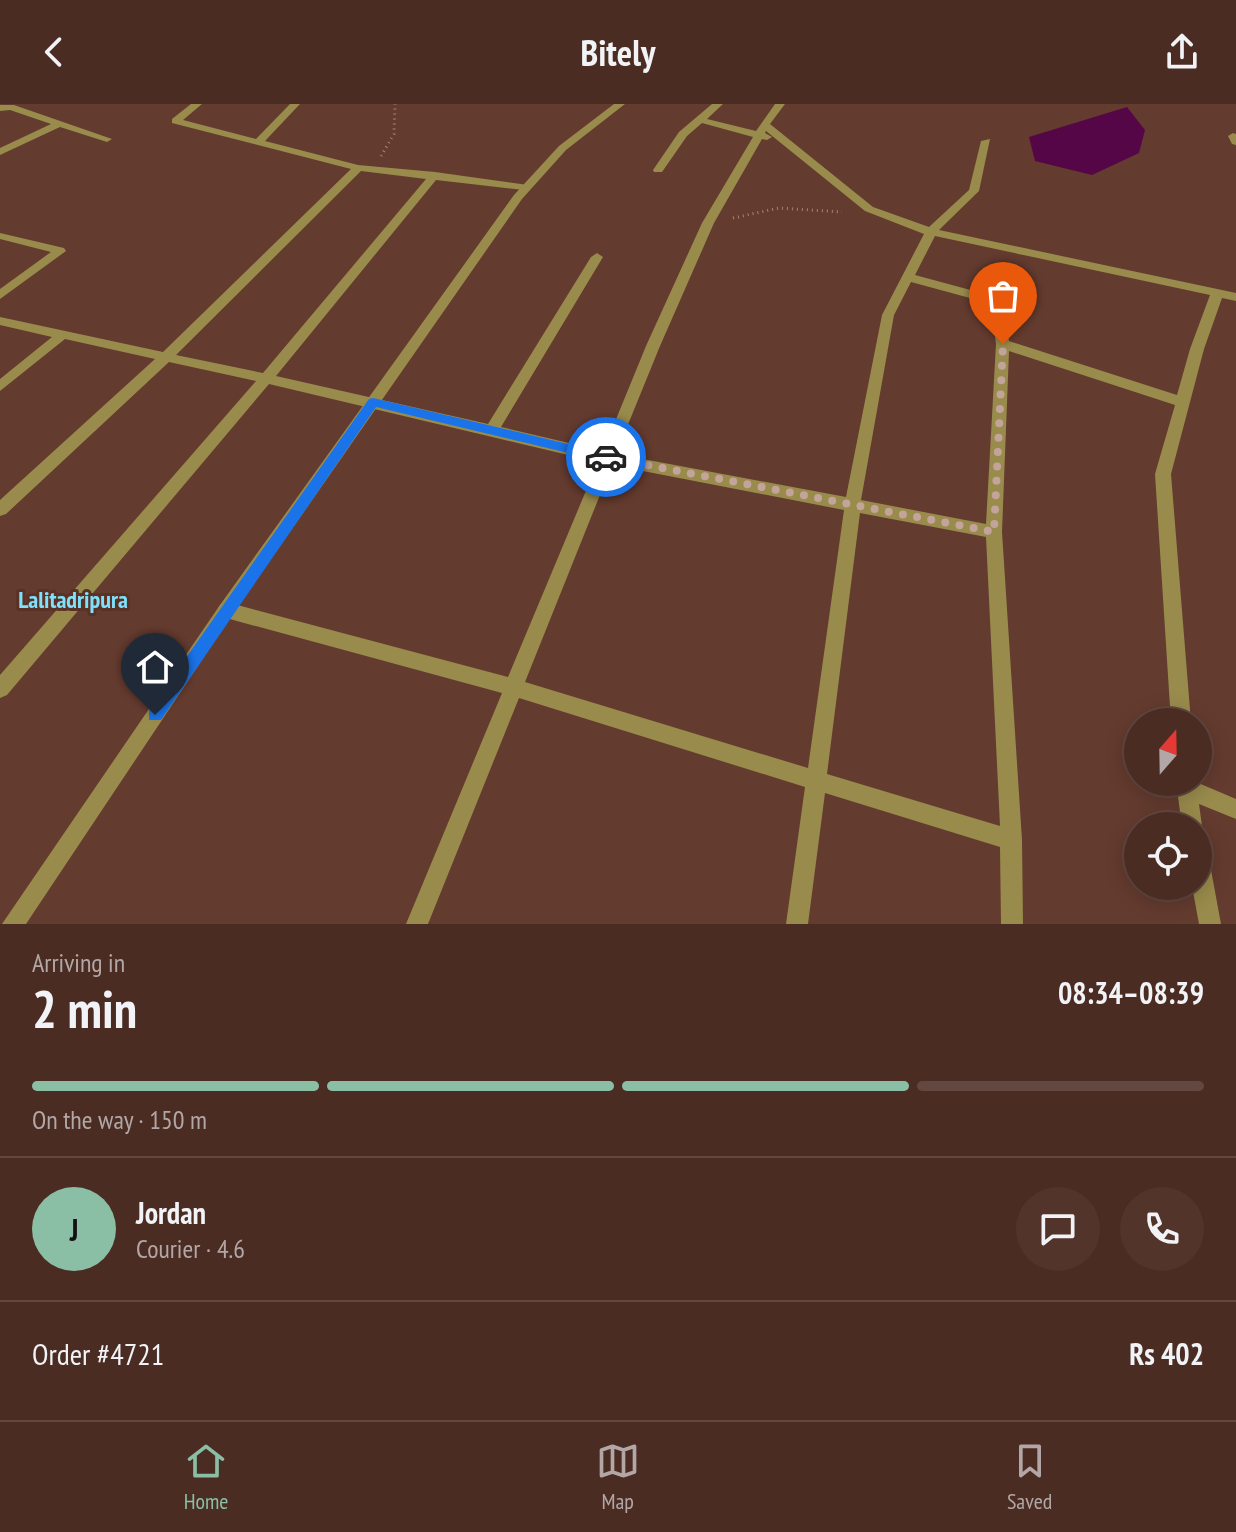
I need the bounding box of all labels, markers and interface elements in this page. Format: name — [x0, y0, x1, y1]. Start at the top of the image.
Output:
text: Bitely — [581, 29, 655, 76]
icon: back — [32, 30, 76, 74]
icon: share — [1160, 30, 1204, 74]
pin — [969, 262, 1037, 344]
icon: bag — [981, 274, 1025, 318]
courier — [566, 417, 646, 497]
icon: car — [584, 435, 628, 479]
district label: Lalitadripura — [18, 584, 128, 615]
pin — [121, 633, 189, 715]
icon: home — [133, 645, 177, 689]
north arrow — [1124, 708, 1212, 796]
map controls — [1124, 708, 1212, 900]
button: locate — [1124, 812, 1212, 900]
text: Arriving in — [32, 946, 125, 979]
text: 08:34–08:39 — [1058, 973, 1204, 1012]
text: 2 min — [32, 975, 137, 1042]
text: On the way · 150 m — [32, 1103, 207, 1136]
button: chat — [1016, 1187, 1100, 1271]
button: phone — [1120, 1187, 1204, 1271]
text: Jordan — [136, 1193, 206, 1232]
text: J — [70, 1210, 78, 1249]
text: Courier · 4.6 — [136, 1232, 245, 1265]
text: Order #4721 — [32, 1334, 164, 1373]
text: Rs 402 — [1129, 1334, 1204, 1373]
tab: Home — [184, 1439, 228, 1515]
tab: Map — [596, 1439, 640, 1515]
tab: Saved — [1007, 1439, 1052, 1515]

